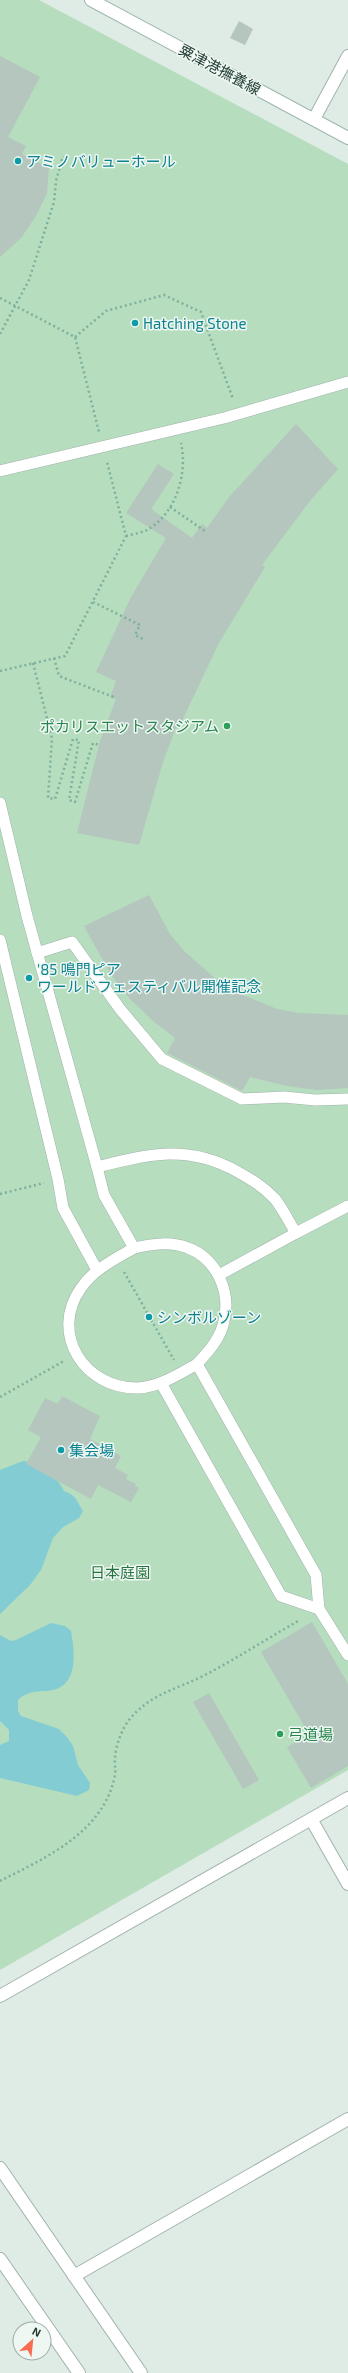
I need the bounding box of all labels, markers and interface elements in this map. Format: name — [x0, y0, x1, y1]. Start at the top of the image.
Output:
street label: 粟津港撫養線 — [176, 40, 264, 98]
place label: アミノバリューホール — [26, 152, 176, 170]
marker: アミノバリューホール — [13, 156, 23, 166]
place label: Hatching Stone — [143, 314, 247, 332]
marker: Hatching Stone — [130, 318, 140, 328]
place label: ポカリスエットスタジアム — [40, 717, 219, 735]
marker: ポカリスエットスタジアム — [222, 721, 232, 731]
place label: '85 鳴門ピア ワールドフェスティバル開催記念 — [37, 960, 261, 995]
marker: '85 鳴門ピア ワールドフェスティバル開催記念 — [24, 973, 34, 983]
place label: シンボルゾーン — [157, 1308, 261, 1326]
marker: シンボルゾーン — [144, 1312, 154, 1322]
place label: 集会場 — [69, 1441, 114, 1459]
marker: 集会場 — [56, 1445, 66, 1455]
park label: 日本庭園 — [90, 1563, 150, 1581]
place label: 弓道場 — [288, 1725, 333, 1743]
marker: 弓道場 — [275, 1729, 285, 1739]
north arrow — [12, 2321, 52, 2361]
text: N — [30, 2324, 43, 2339]

